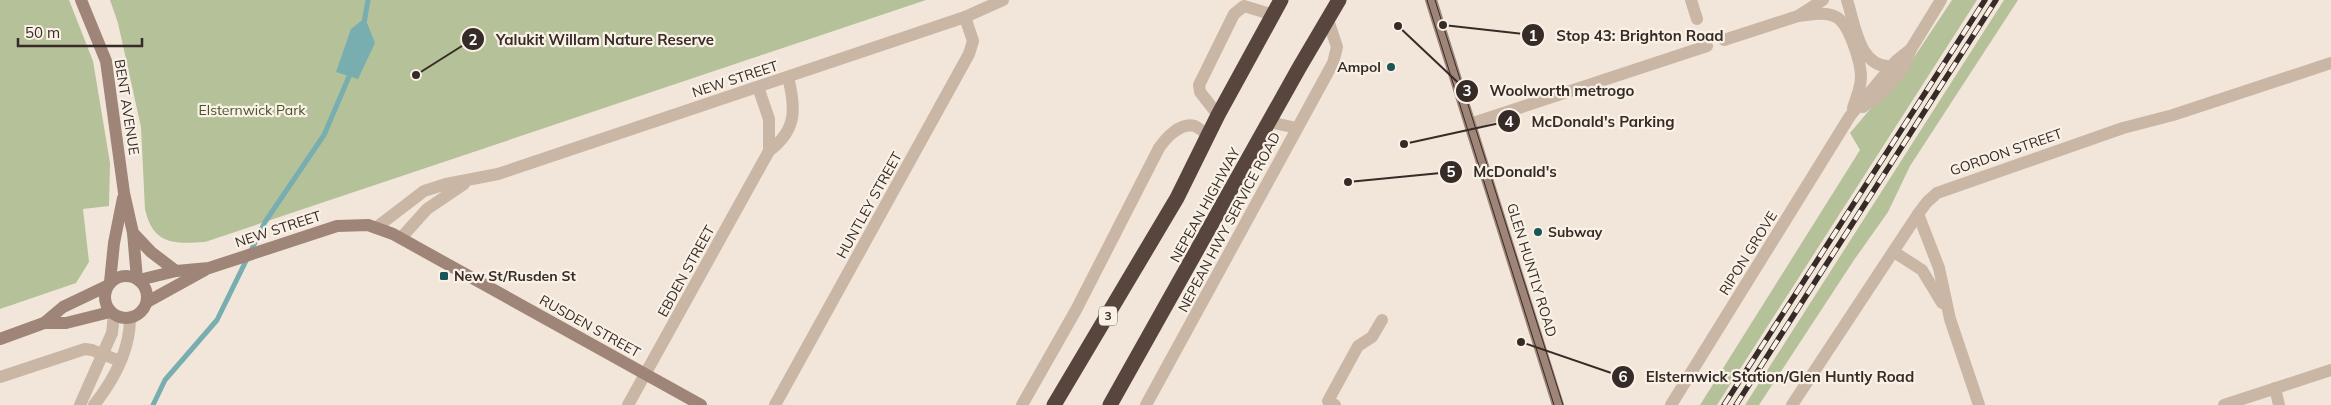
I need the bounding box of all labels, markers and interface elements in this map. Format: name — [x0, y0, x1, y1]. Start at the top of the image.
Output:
scale bar — [18, 15, 141, 47]
callout: Stop 43: Brighton Road — [1521, 20, 1733, 50]
text: 50 m — [25, 23, 60, 42]
callout: Yalukit Willam Nature Reserve — [461, 24, 724, 54]
text: 1 — [1528, 26, 1538, 45]
text: Stop 43: Brighton Road — [1556, 26, 1724, 45]
text: 2 — [468, 30, 478, 49]
text: Yalukit Willam Nature Reserve — [495, 30, 714, 49]
street label: NEW STREET — [690, 56, 781, 101]
street label: BENT AVENUE — [111, 58, 143, 156]
place label: Ampol — [1337, 58, 1381, 76]
marker: Ampol — [1385, 61, 1397, 73]
callout: Woolworth metrogo — [1455, 76, 1645, 106]
text: 3 — [1462, 81, 1472, 100]
text: Woolworth metrogo — [1490, 81, 1635, 100]
park label: Elsternwick Park — [199, 101, 306, 119]
callout: McDonald's Parking — [1496, 106, 1685, 136]
text: 4 — [1504, 112, 1514, 131]
text: McDonald's Parking — [1531, 112, 1675, 131]
street label: GORDON STREET — [1948, 124, 2065, 180]
street label: NEPEAN HWY SERVICE ROAD — [1174, 129, 1284, 315]
street label: NEPEAN HIGHWAY — [1166, 144, 1244, 265]
street label: HUNTLEY STREET — [832, 148, 906, 261]
callout: McDonald's — [1439, 157, 1567, 187]
text: 5 — [1446, 162, 1456, 181]
text: McDonald's — [1473, 162, 1557, 181]
street label: GLEN HUNTLY ROAD — [1503, 201, 1561, 339]
street label: NEW STREET — [233, 206, 324, 251]
street label: RIPON GROVE — [1715, 208, 1781, 298]
street label: EBDEN STREET — [653, 222, 719, 320]
place label: Subway — [1548, 223, 1603, 241]
marker: Subway — [1532, 226, 1544, 238]
place label: New St/Rusden St — [454, 267, 576, 285]
marker: New St/Rusden St — [438, 270, 450, 282]
street label: RUSDEN STREET — [536, 291, 644, 361]
road number: 3 — [1099, 306, 1117, 326]
callout: Elsternwick Station/Glen Huntly Road — [1611, 362, 1924, 392]
text: 6 — [1618, 367, 1628, 386]
text: Elsternwick Station/Glen Huntly Road — [1646, 367, 1914, 386]

